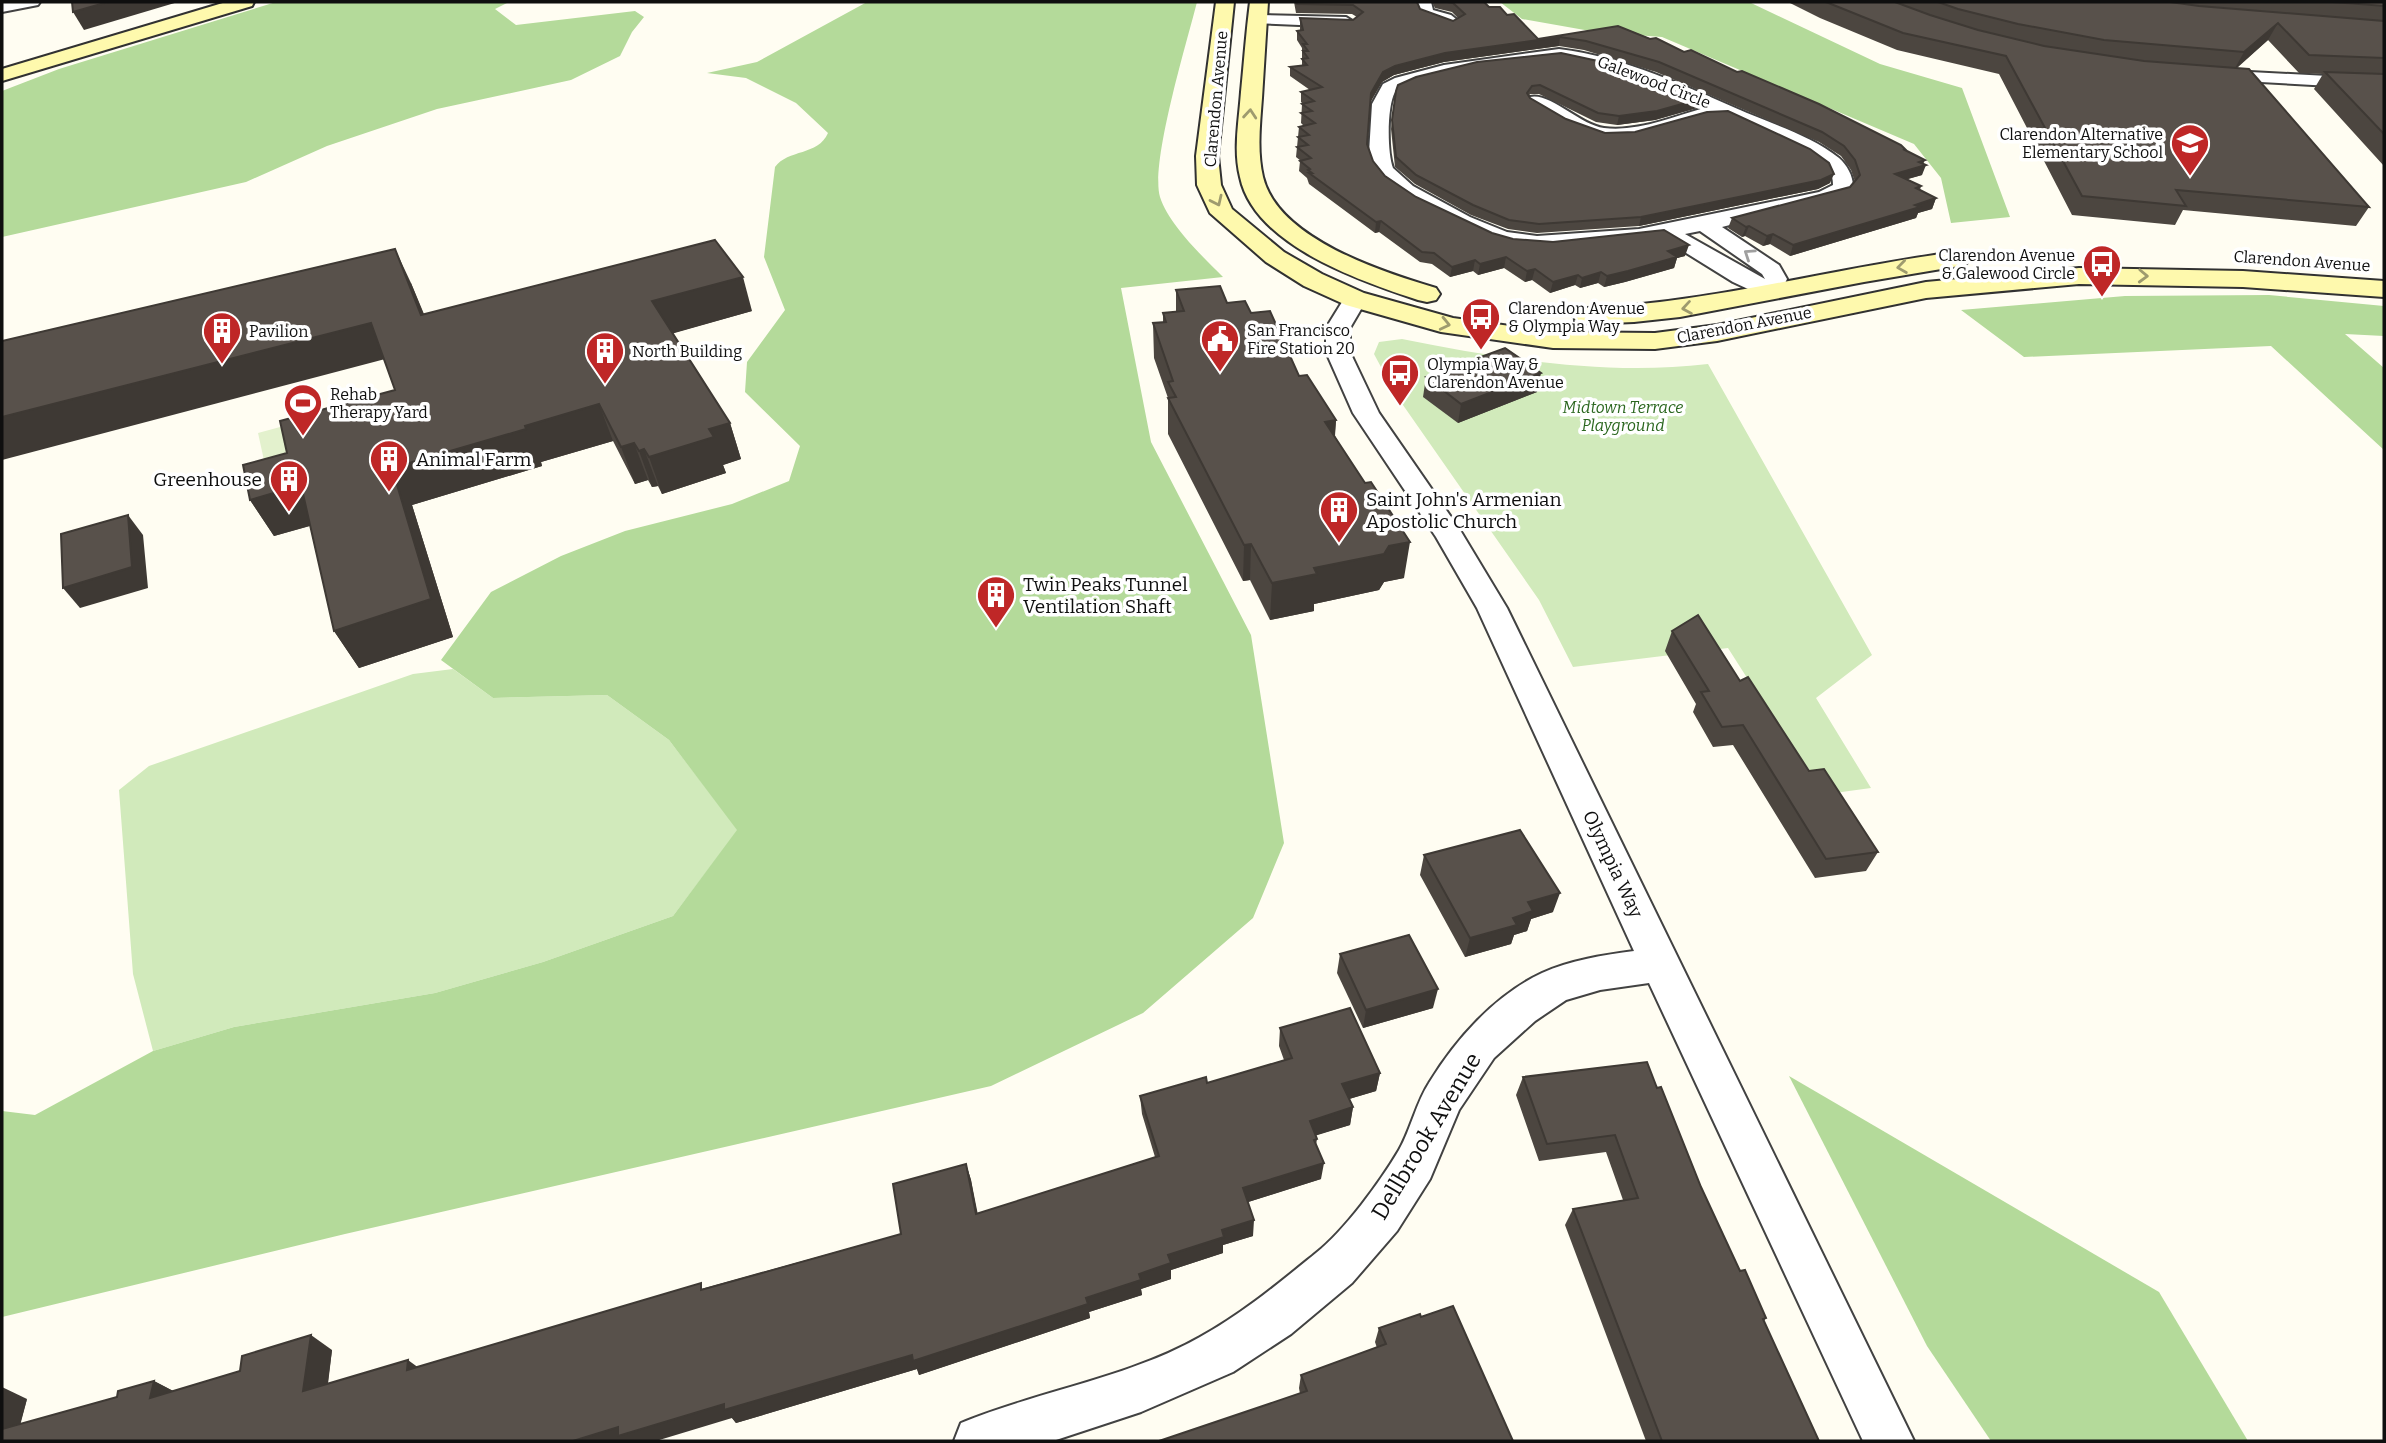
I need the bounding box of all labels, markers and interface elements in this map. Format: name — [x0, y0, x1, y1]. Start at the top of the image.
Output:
street label: Clarendon Avenue — [1201, 30, 1231, 168]
street label: Galewood Circle — [1595, 52, 1713, 112]
one-way arrow — [1242, 108, 1257, 119]
school or university icon: Clarendon Alternative Elementary School — [2169, 122, 2211, 177]
place label: Clarendon Alternative Elementary School — [1999, 125, 2163, 162]
one-way arrow — [1209, 194, 1223, 206]
bus stop icon: Clarendon Avenue & Galewood Circle — [2081, 243, 2123, 298]
place label: Clarendon Avenue & Galewood Circle — [1938, 246, 2075, 283]
street label: Clarendon Avenue — [2233, 247, 2371, 275]
one-way arrow — [1744, 250, 1757, 262]
one-way arrow — [1897, 259, 1908, 274]
one-way arrow — [2138, 268, 2149, 283]
bus stop icon: Clarendon Avenue & Olympia Way — [1460, 296, 1502, 351]
place label: Clarendon Avenue & Olympia Way — [1508, 299, 1645, 336]
one-way arrow — [1681, 300, 1693, 315]
street label: Clarendon Avenue — [1675, 303, 1813, 347]
building icon: Pavilion — [201, 310, 243, 365]
one-way arrow — [1439, 316, 1451, 330]
public building icon: San Francisco Fire Station 20 — [1199, 318, 1241, 373]
place label: San Francisco Fire Station 20 — [1247, 321, 1355, 358]
place label: Pavilion — [249, 322, 308, 341]
building icon: North Building — [584, 330, 626, 385]
place label: North Building — [632, 342, 742, 361]
bus stop icon: Olympia Way & Clarendon Avenue — [1379, 352, 1421, 407]
place label: Olympia Way & Clarendon Avenue — [1427, 355, 1564, 392]
sports icon: Rehab Therapy Yard — [282, 382, 324, 437]
place label: Rehab Therapy Yard — [330, 385, 428, 422]
park label: Midtown Terrace Playground — [1563, 398, 1683, 435]
building icon: Animal Farm — [368, 438, 410, 493]
place label: Animal Farm — [416, 448, 531, 471]
building icon: Greenhouse — [268, 458, 310, 513]
place label: Greenhouse — [153, 468, 262, 491]
place label: Saint John's Armenian Apostolic Church — [1366, 488, 1562, 533]
building icon: Saint John's Armenian Apostolic Church — [1318, 489, 1360, 544]
place label: Twin Peaks Tunnel Ventilation Shaft — [1023, 573, 1188, 618]
building icon: Twin Peaks Tunnel Ventilation Shaft — [975, 574, 1017, 629]
street label: Olympia Way — [1578, 807, 1648, 922]
street label: Dellbrook Avenue — [1365, 1047, 1487, 1225]

